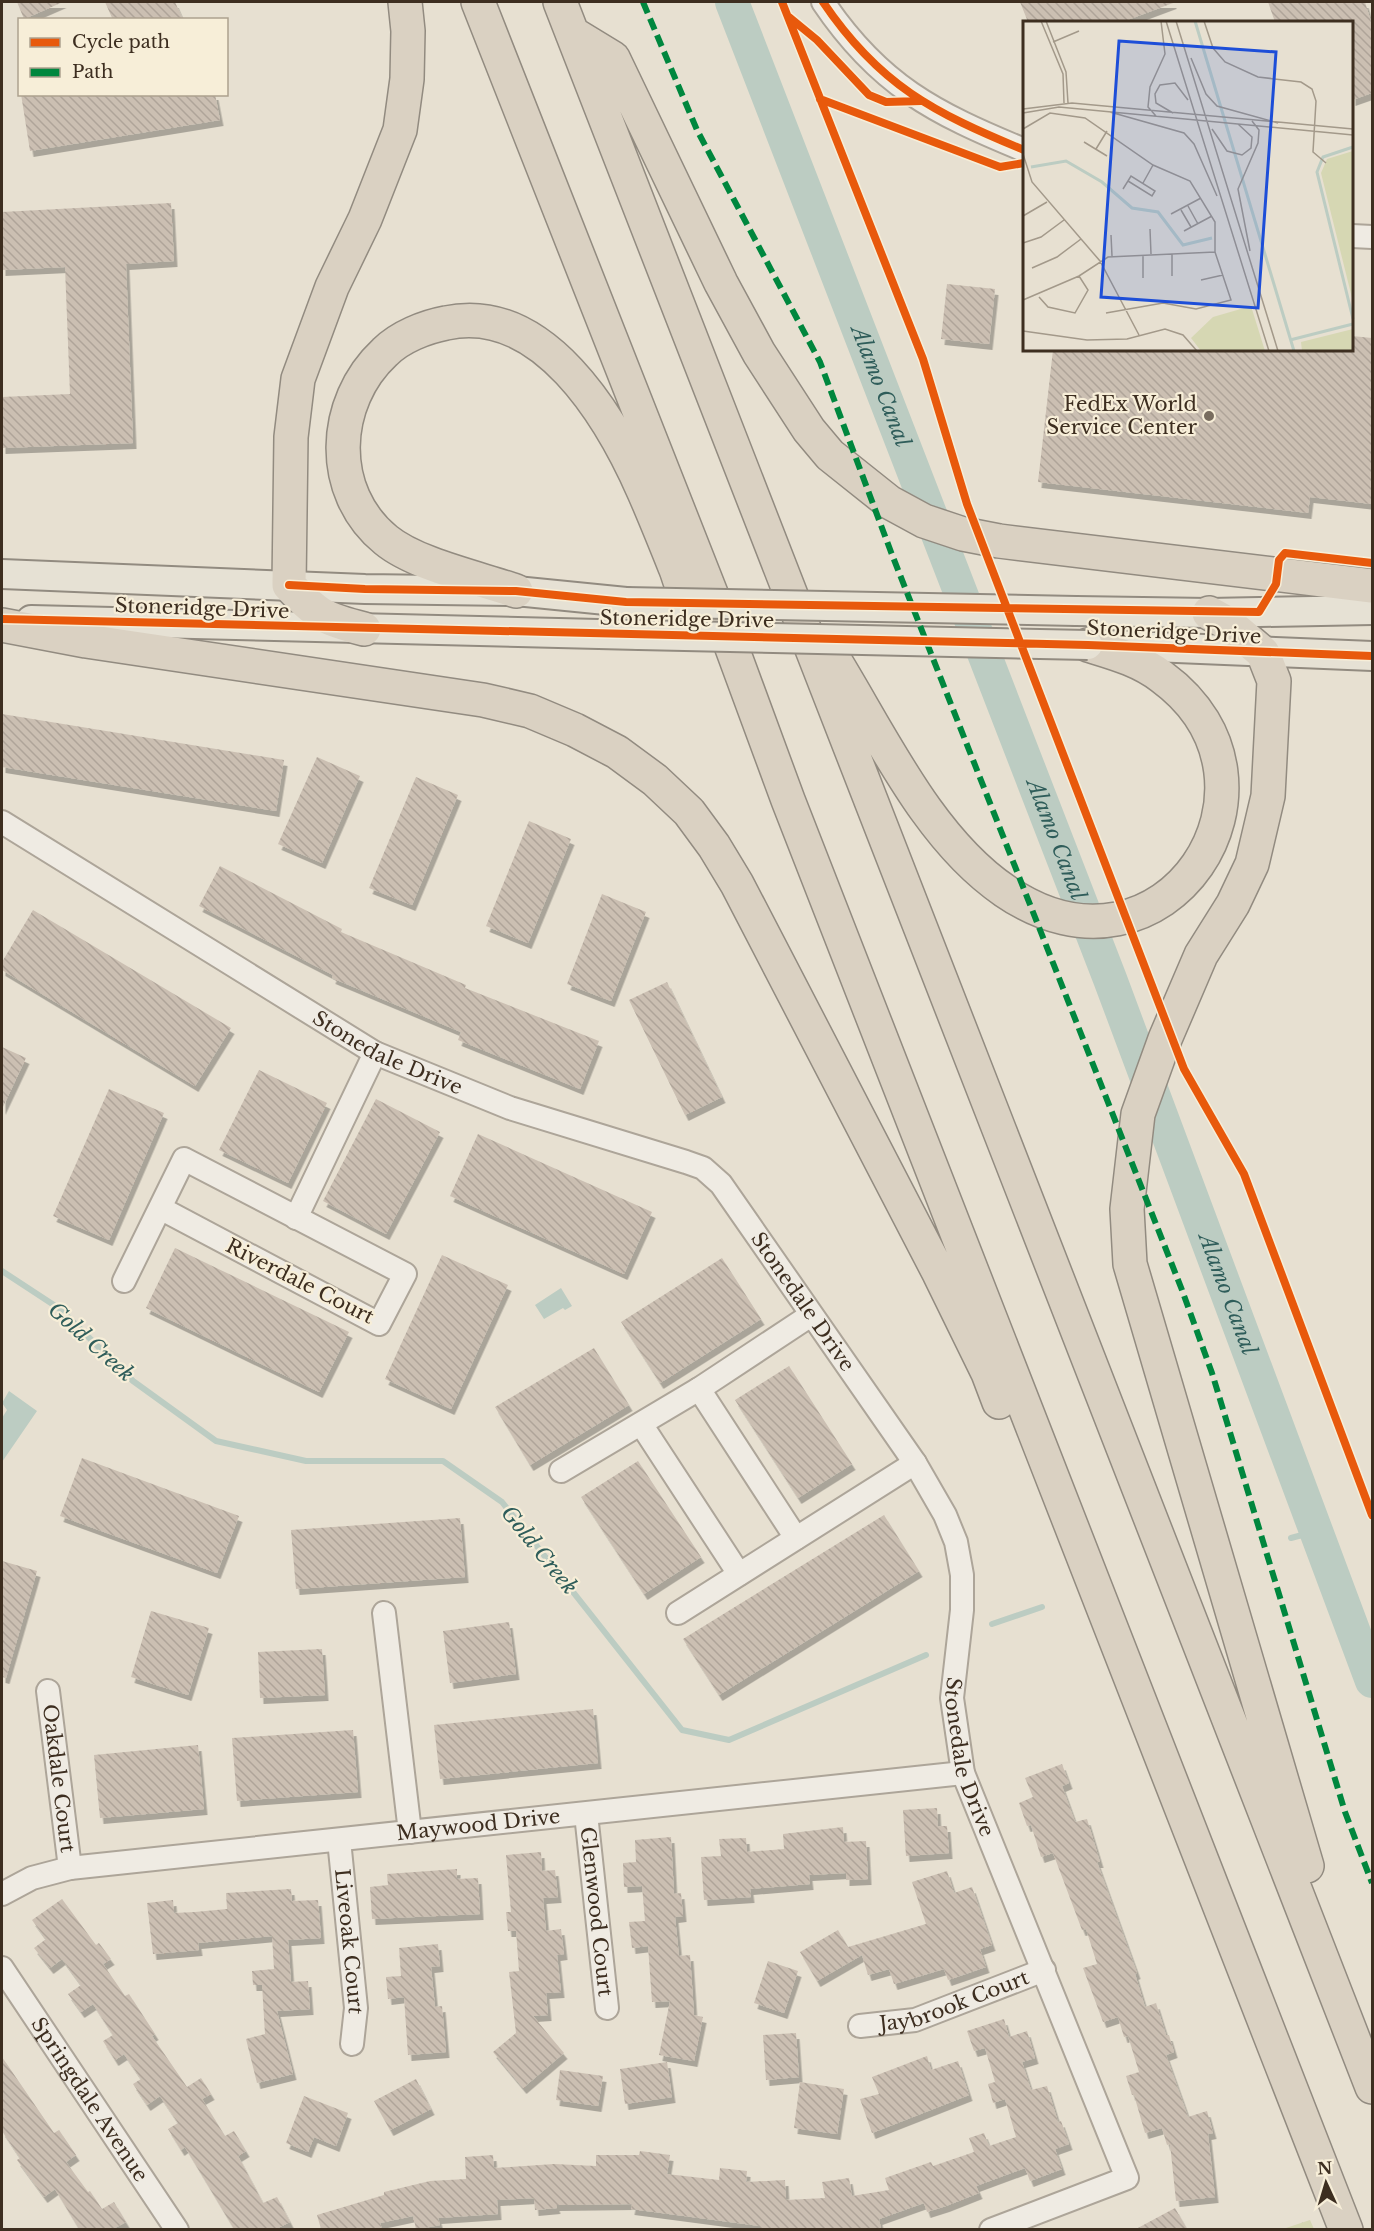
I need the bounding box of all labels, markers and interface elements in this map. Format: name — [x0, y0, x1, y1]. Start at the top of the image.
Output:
legend — [18, 18, 228, 96]
inset map — [1023, 21, 1353, 351]
text: Cycle path — [72, 31, 170, 53]
text: Path — [72, 61, 113, 83]
water label: Alamo Canal — [844, 319, 916, 451]
place label: FedEx World Service Center — [1046, 392, 1197, 439]
marker: FedEx World Service Center — [1202, 409, 1216, 423]
street label: Stoneridge Drive — [114, 593, 290, 623]
street label: Stoneridge Drive — [599, 605, 775, 633]
street label: Stoneridge Drive — [1086, 615, 1262, 649]
water label: Alamo Canal — [1020, 772, 1091, 904]
street label: Stonedale Drive — [308, 1005, 466, 1099]
street label: Stonedale Drive — [746, 1227, 860, 1376]
water label: Alamo Canal — [1192, 1227, 1262, 1359]
street label: Riverdale Court — [222, 1233, 378, 1329]
water label: Gold Creek — [43, 1297, 139, 1387]
water label: Gold Creek — [495, 1500, 583, 1600]
street label: Stonedale Drive — [940, 1676, 999, 1840]
street label: Oakdale Court — [38, 1703, 80, 1854]
street label: Maywood Drive — [395, 1804, 562, 1845]
street label: Glenwood Court — [575, 1825, 618, 1998]
street label: Liveoak Court — [330, 1868, 368, 2016]
street label: Jaybrook Court — [875, 1965, 1033, 2036]
street label: Springdale Avenue — [26, 2013, 153, 2186]
north arrow — [1296, 2153, 1356, 2213]
text: N — [1317, 2158, 1333, 2179]

